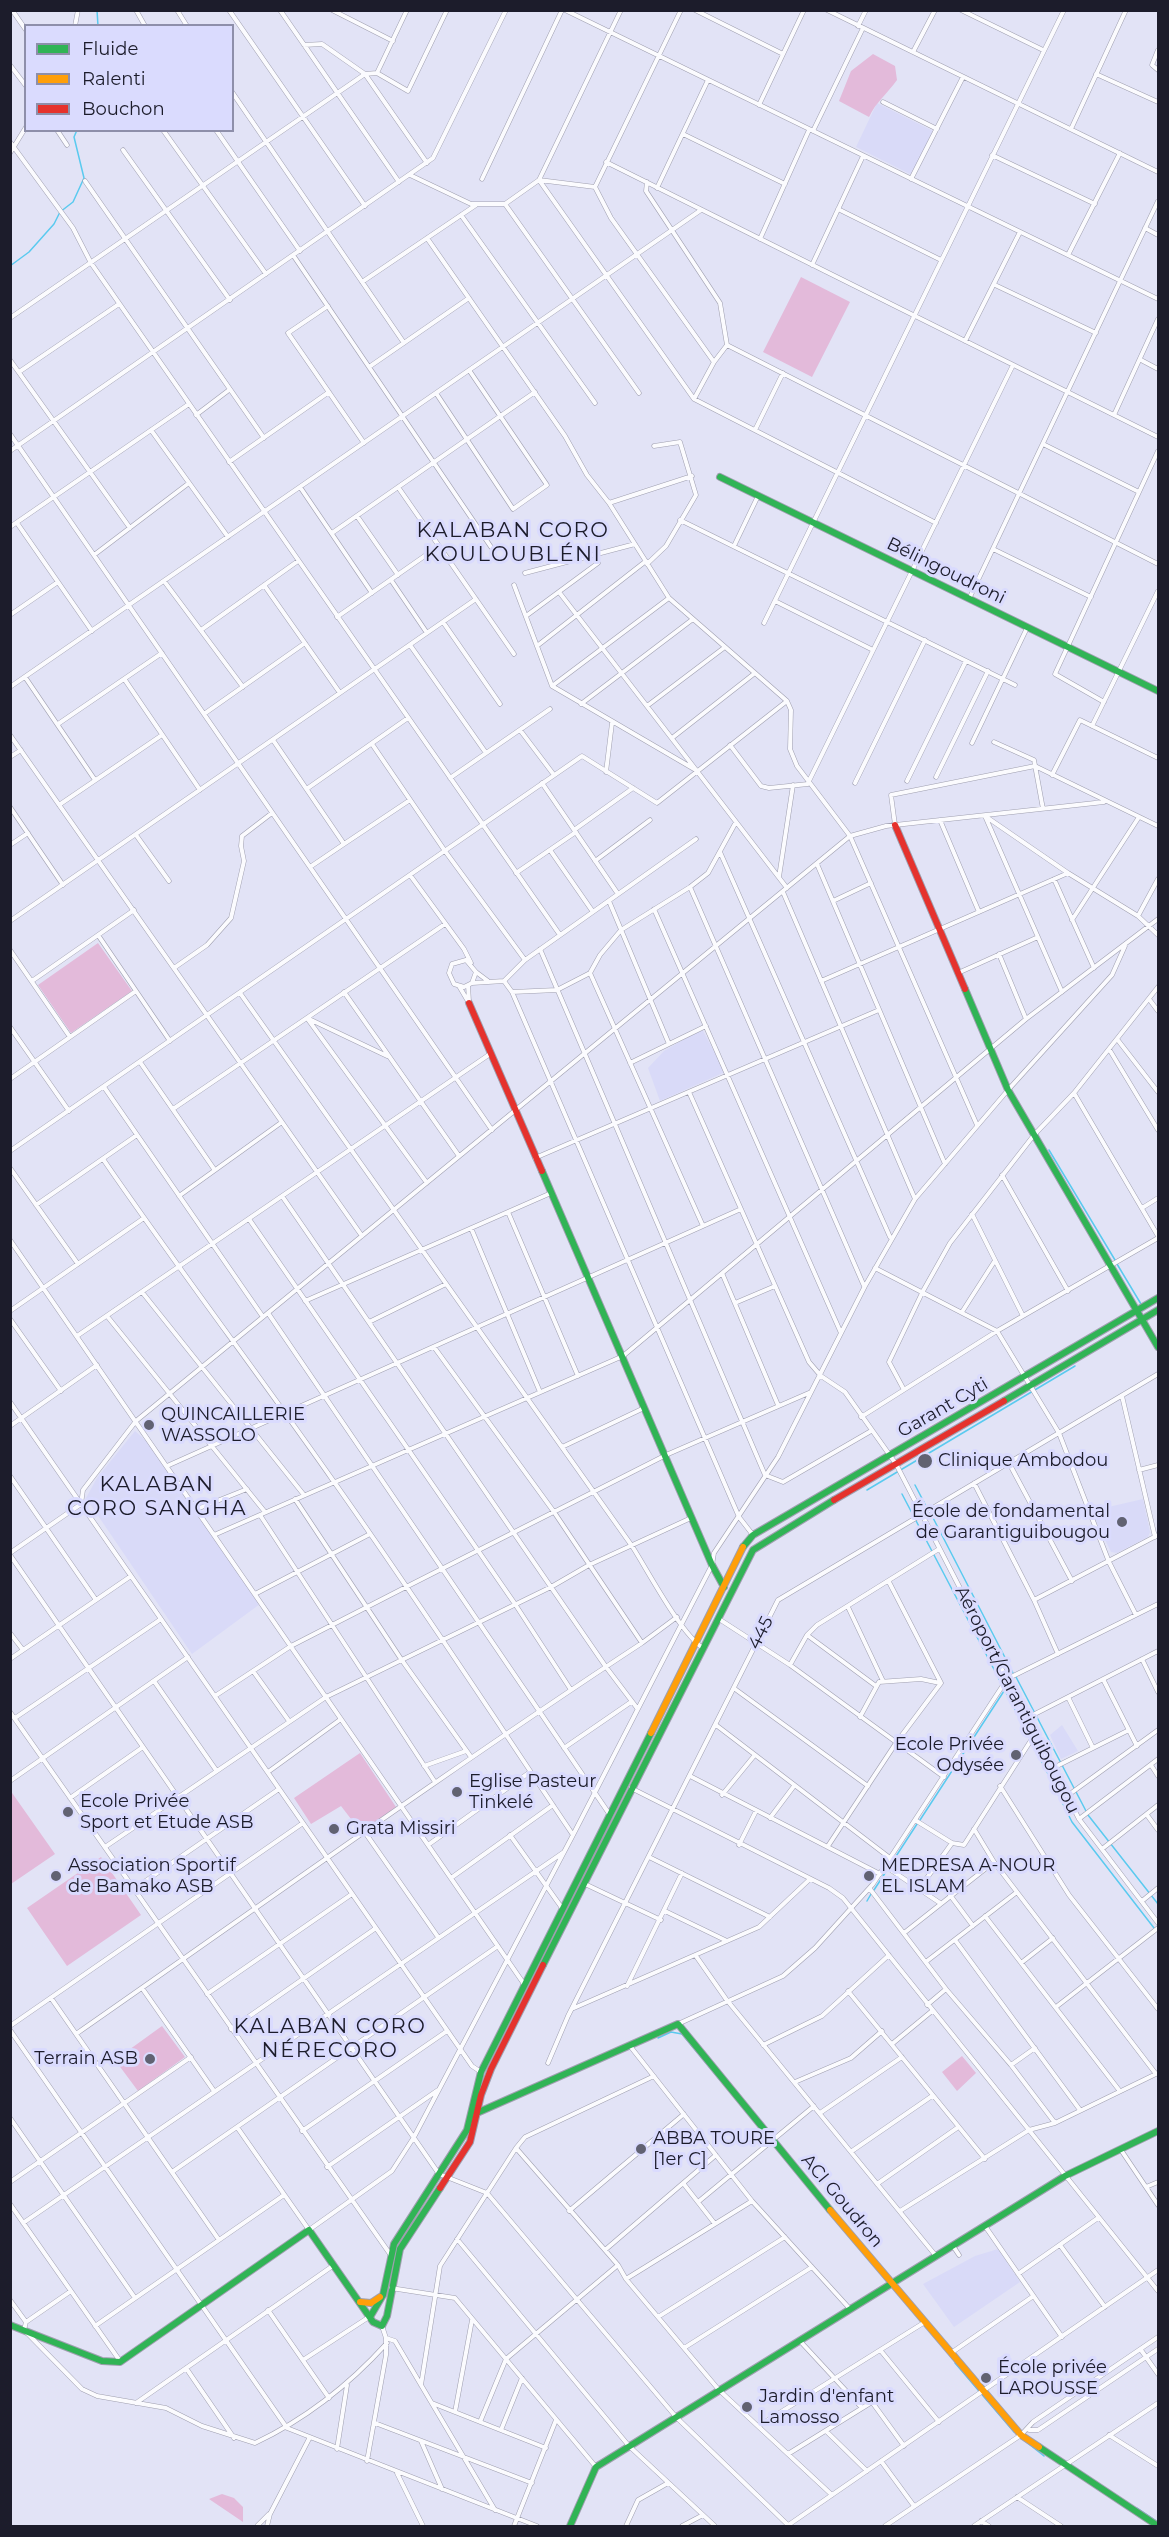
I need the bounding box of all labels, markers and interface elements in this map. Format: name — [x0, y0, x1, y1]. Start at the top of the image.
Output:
legend — [24, 24, 234, 132]
text: Fluide — [82, 38, 138, 60]
text: Ralenti — [82, 68, 146, 90]
text: Bouchon — [82, 98, 165, 120]
district label: KALABAN CORO KOULOUBLÉNI — [417, 518, 609, 568]
street label: Bélingoudroni — [883, 533, 1009, 609]
street label: Garant Cyti — [894, 1373, 992, 1443]
place label: QUINCAILLERIE WASSOLO — [161, 1404, 305, 1446]
marker: QUINCAILLERIE WASSOLO — [142, 1418, 156, 1432]
place label: Clinique Ambodou — [938, 1450, 1108, 1472]
marker: Clinique Ambodou — [916, 1452, 934, 1470]
district label: KALABAN CORO SANGHA — [67, 1472, 247, 1522]
place label: École de fondamental de Garantiguibougou — [912, 1501, 1110, 1544]
marker: École de fondamental de Garantiguibougou — [1115, 1515, 1129, 1529]
street label: Aéroport/Garantiguibougou — [950, 1583, 1084, 1817]
street label: 445 — [744, 1613, 778, 1653]
place label: Ecole Privée Odysée — [895, 1734, 1004, 1776]
marker: Ecole Privée Odysée — [1009, 1748, 1023, 1762]
place label: Eglise Pasteur Tinkelé — [469, 1771, 597, 1814]
marker: Eglise Pasteur Tinkelé — [450, 1785, 464, 1799]
place label: Ecole Privée Sport et Etude ASB — [80, 1791, 253, 1834]
marker: Ecole Privée Sport et Etude ASB — [61, 1805, 75, 1819]
place label: Grata Missiri — [346, 1818, 456, 1840]
marker: Grata Missiri — [327, 1822, 341, 1836]
place label: Association Sportif de Bamako ASB — [68, 1855, 236, 1898]
place label: MEDRESA A-NOUR EL ISLAM — [881, 1855, 1055, 1898]
marker: Association Sportif de Bamako ASB — [49, 1869, 63, 1883]
marker: MEDRESA A-NOUR EL ISLAM — [862, 1869, 876, 1883]
district label: KALABAN CORO NÉRECORO — [234, 2014, 426, 2064]
place label: Terrain ASB — [34, 2048, 138, 2070]
marker: Terrain ASB — [143, 2052, 157, 2066]
place label: ABBA TOURE [1er C] — [653, 2128, 775, 2170]
marker: ABBA TOURE [1er C] — [634, 2142, 648, 2156]
street label: ACI Goudron — [797, 2150, 887, 2252]
place label: École privée LAROUSSE — [998, 2357, 1107, 2400]
marker: École privée LAROUSSE — [979, 2371, 993, 2385]
place label: Jardin d'enfant Lamosso — [759, 2386, 894, 2428]
marker: Jardin d'enfant Lamosso — [740, 2400, 754, 2414]

